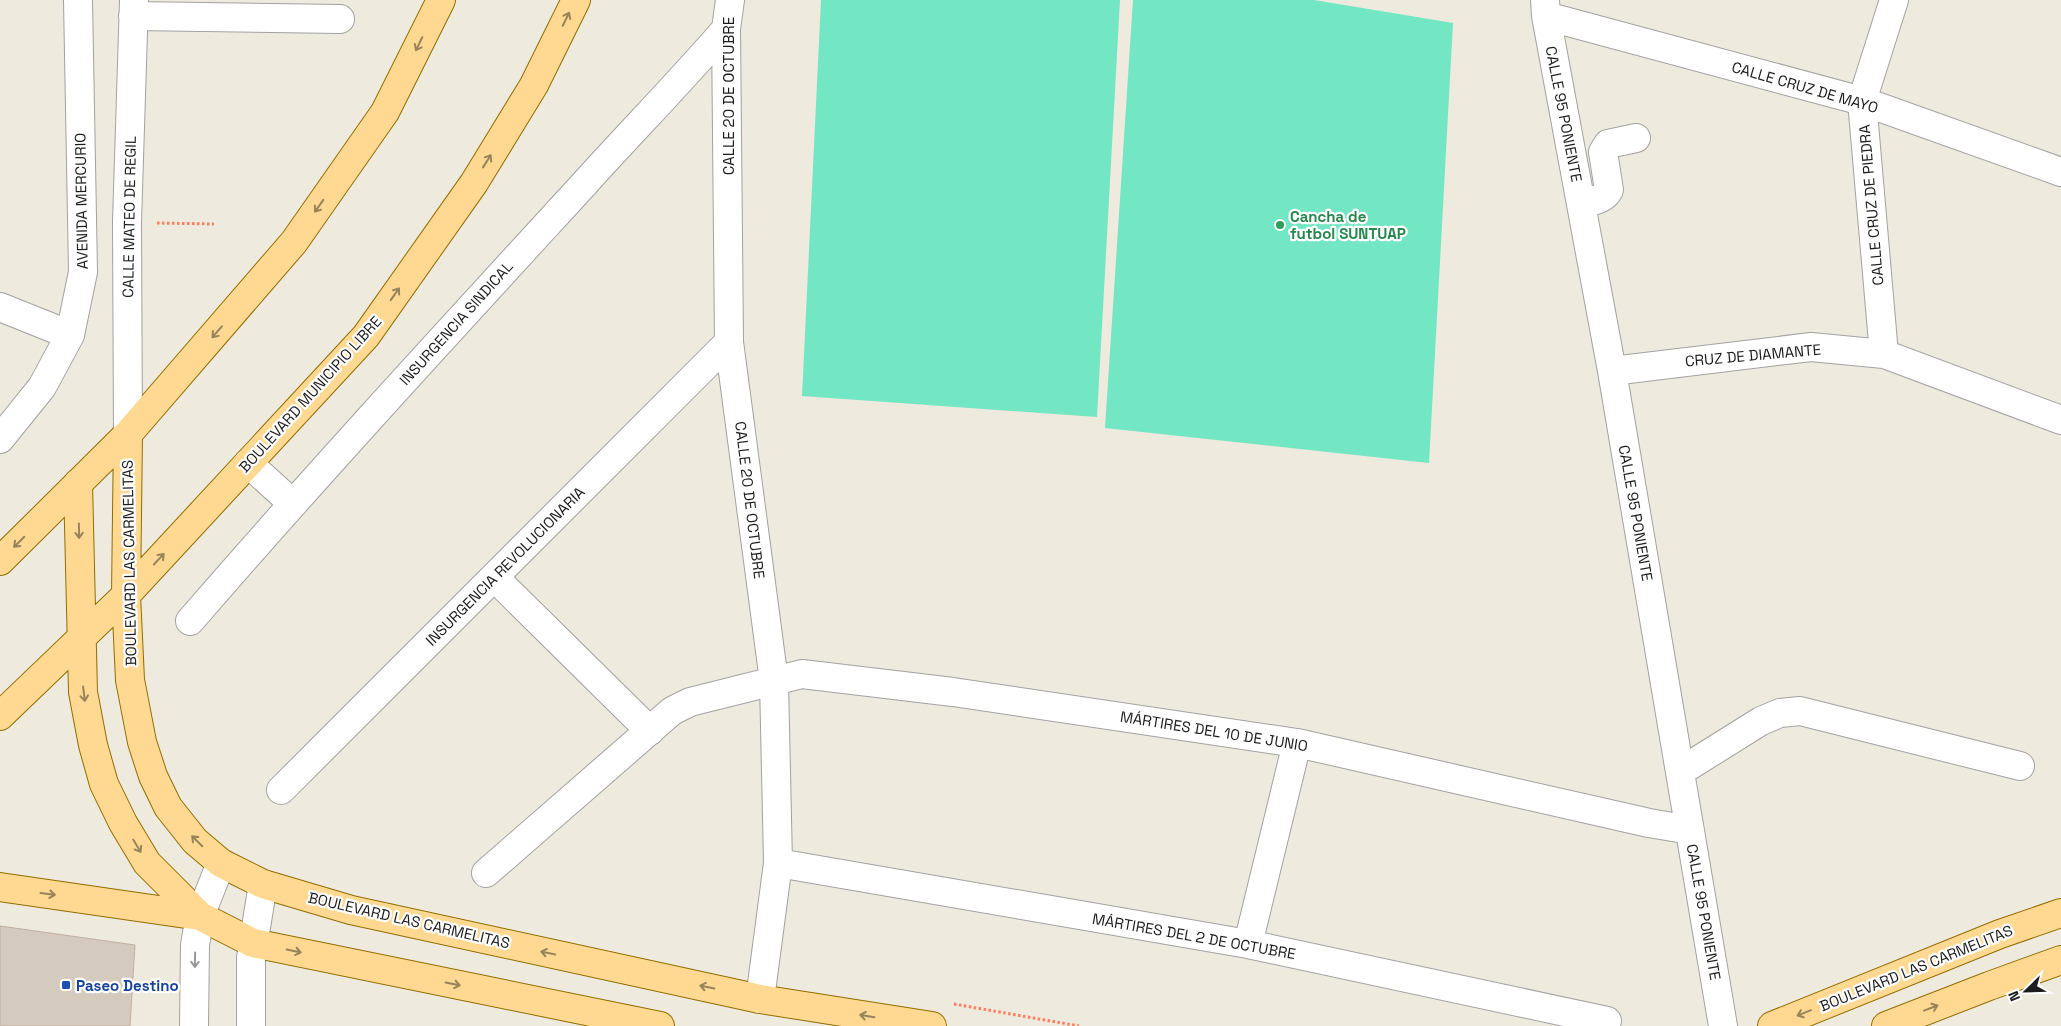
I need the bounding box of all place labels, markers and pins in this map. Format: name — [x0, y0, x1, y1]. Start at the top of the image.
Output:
place label: Cancha de futbol SUNTUAP — [1290, 207, 1406, 243]
marker: Cancha de futbol SUNTUAP — [1274, 219, 1286, 231]
place label: Paseo Destino — [76, 976, 179, 995]
marker: Paseo Destino — [60, 979, 72, 991]

